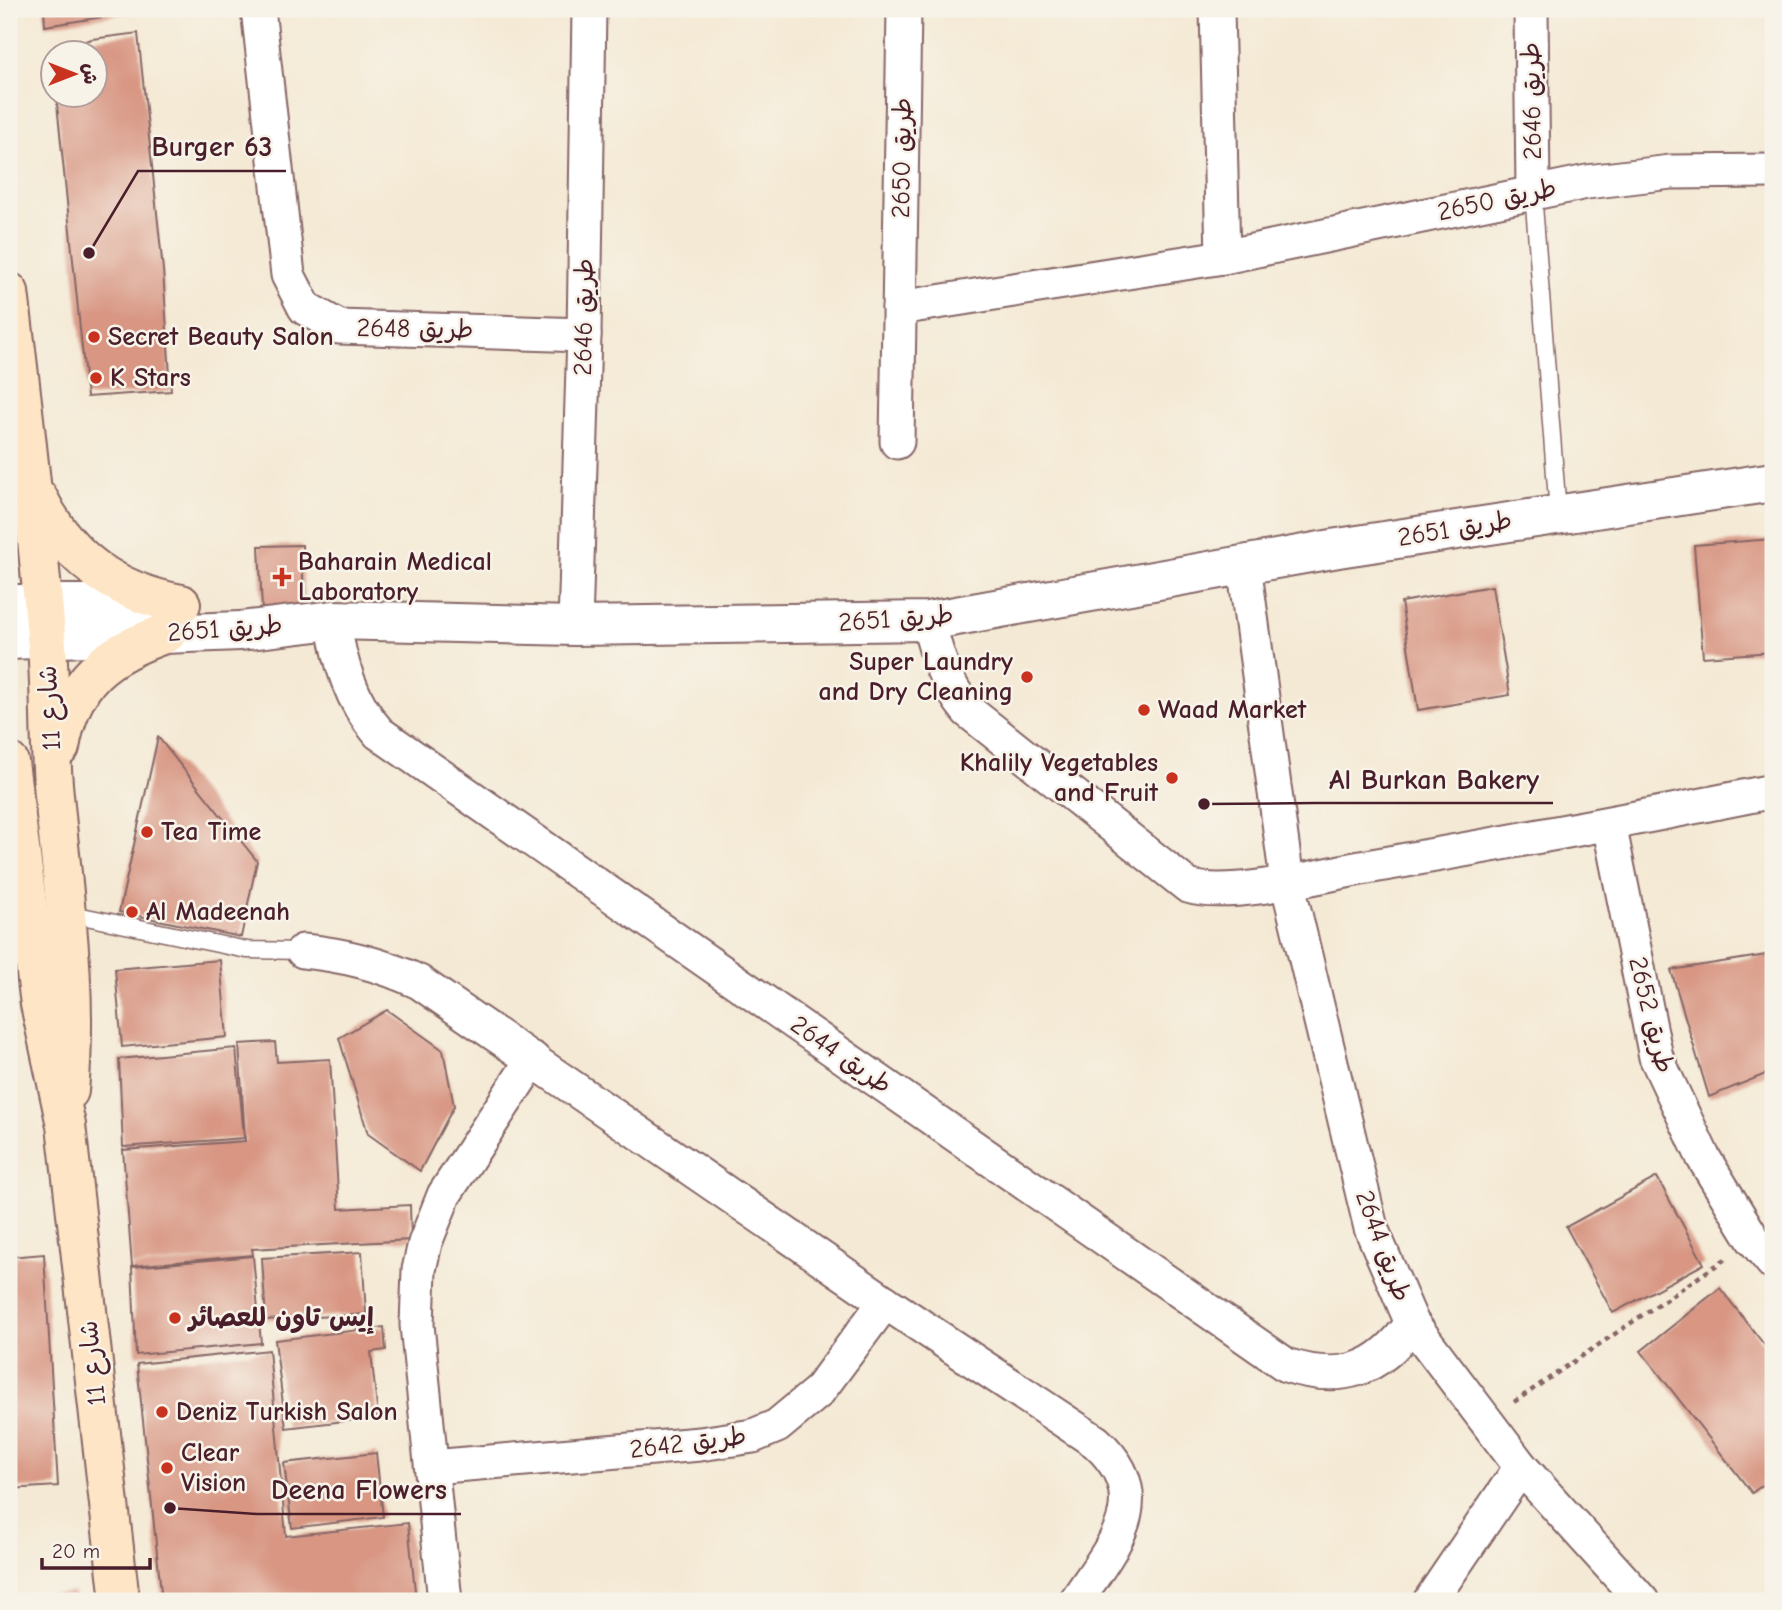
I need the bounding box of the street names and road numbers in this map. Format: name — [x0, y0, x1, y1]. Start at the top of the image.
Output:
street label: طريق 2646 — [1516, 42, 1548, 160]
street label: طريق 2650 — [886, 97, 918, 219]
street label: طريق 2650 — [1435, 173, 1559, 227]
street label: طريق 2646 — [568, 258, 600, 376]
street label: طريق 2648 — [356, 313, 474, 345]
street label: طريق 2651 — [1396, 505, 1514, 553]
street label: طريق 2651 — [837, 600, 955, 638]
street label: طريق 2651 — [166, 610, 284, 648]
street label: شارع 11 — [33, 664, 69, 751]
street label: طريق 2652 — [1622, 954, 1680, 1076]
street label: طريق 2644 — [785, 1009, 897, 1101]
street label: طريق 2644 — [1349, 1186, 1417, 1306]
street label: شارع 11 — [74, 1319, 114, 1407]
street label: طريق 2642 — [628, 1421, 748, 1465]

